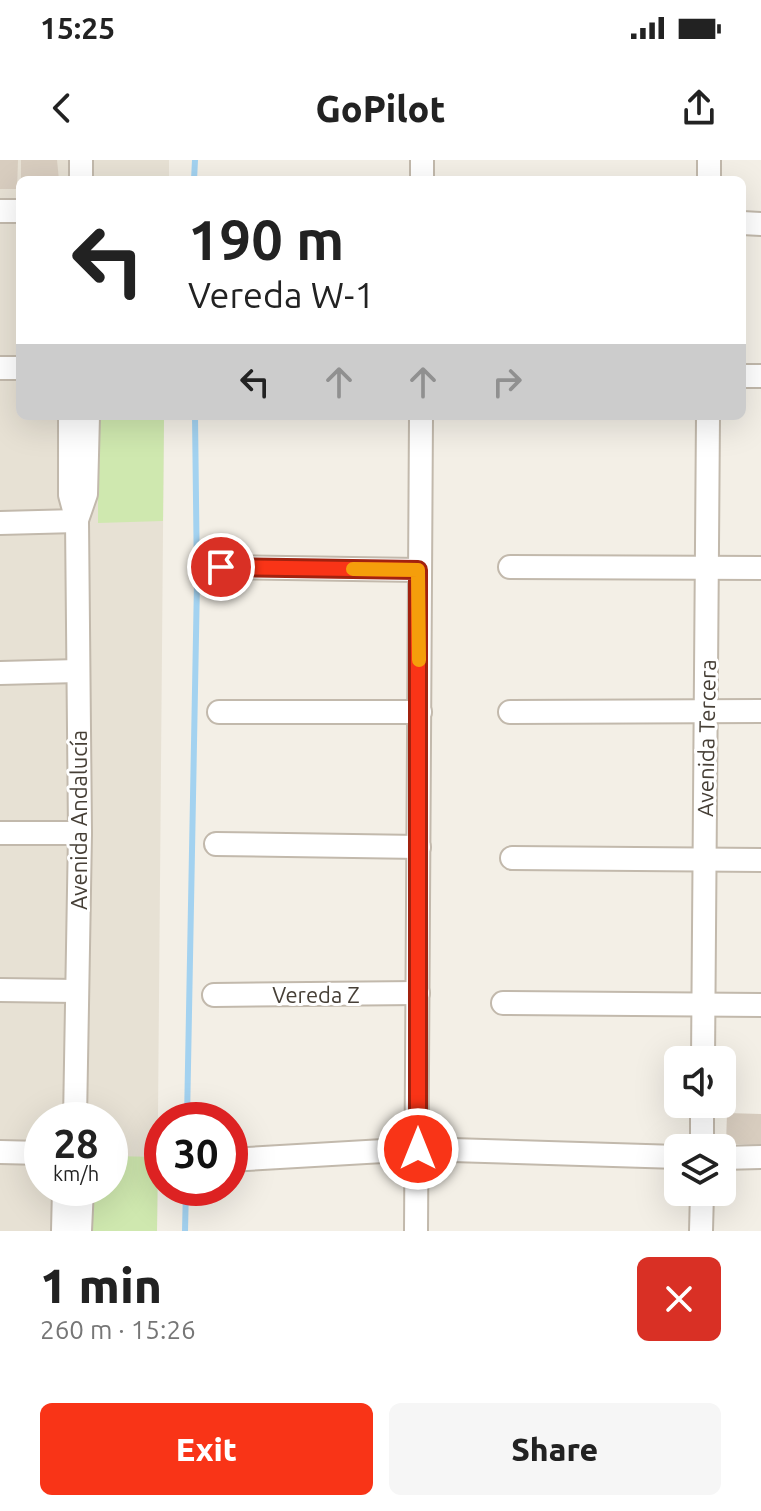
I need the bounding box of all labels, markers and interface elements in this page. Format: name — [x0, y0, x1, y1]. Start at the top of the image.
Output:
text: 15:25 — [40, 11, 115, 45]
icon: back — [40, 86, 84, 130]
icon: share — [677, 86, 721, 130]
text: GoPilot — [316, 88, 445, 129]
icon: left — [56, 208, 160, 312]
text: 190 m — [188, 208, 344, 271]
text: Vereda W-1 — [188, 274, 375, 315]
icon: left — [233, 360, 277, 404]
icon: ahead — [317, 360, 361, 404]
icon: ahead — [401, 360, 445, 404]
icon: right — [485, 360, 529, 404]
pin — [187, 533, 255, 601]
icon: arrive — [199, 545, 243, 589]
street label: Avenida Tercera — [692, 659, 720, 817]
street label: Avenida Andalucía — [66, 730, 91, 910]
street label: Vereda Z — [272, 982, 360, 1007]
map controls — [664, 1046, 736, 1206]
button: sound — [664, 1046, 736, 1118]
speed limit sign: 30 — [144, 1102, 248, 1206]
position arrow — [376, 1107, 460, 1191]
text: 28 — [53, 1121, 99, 1166]
button: layers — [664, 1134, 736, 1206]
text: km/h — [53, 1162, 99, 1185]
button: close — [637, 1257, 721, 1341]
text: 1 min — [40, 1258, 162, 1312]
text: 260 m · 15:26 — [40, 1315, 196, 1344]
button: Exit — [40, 1403, 373, 1495]
button: Share — [389, 1403, 721, 1495]

